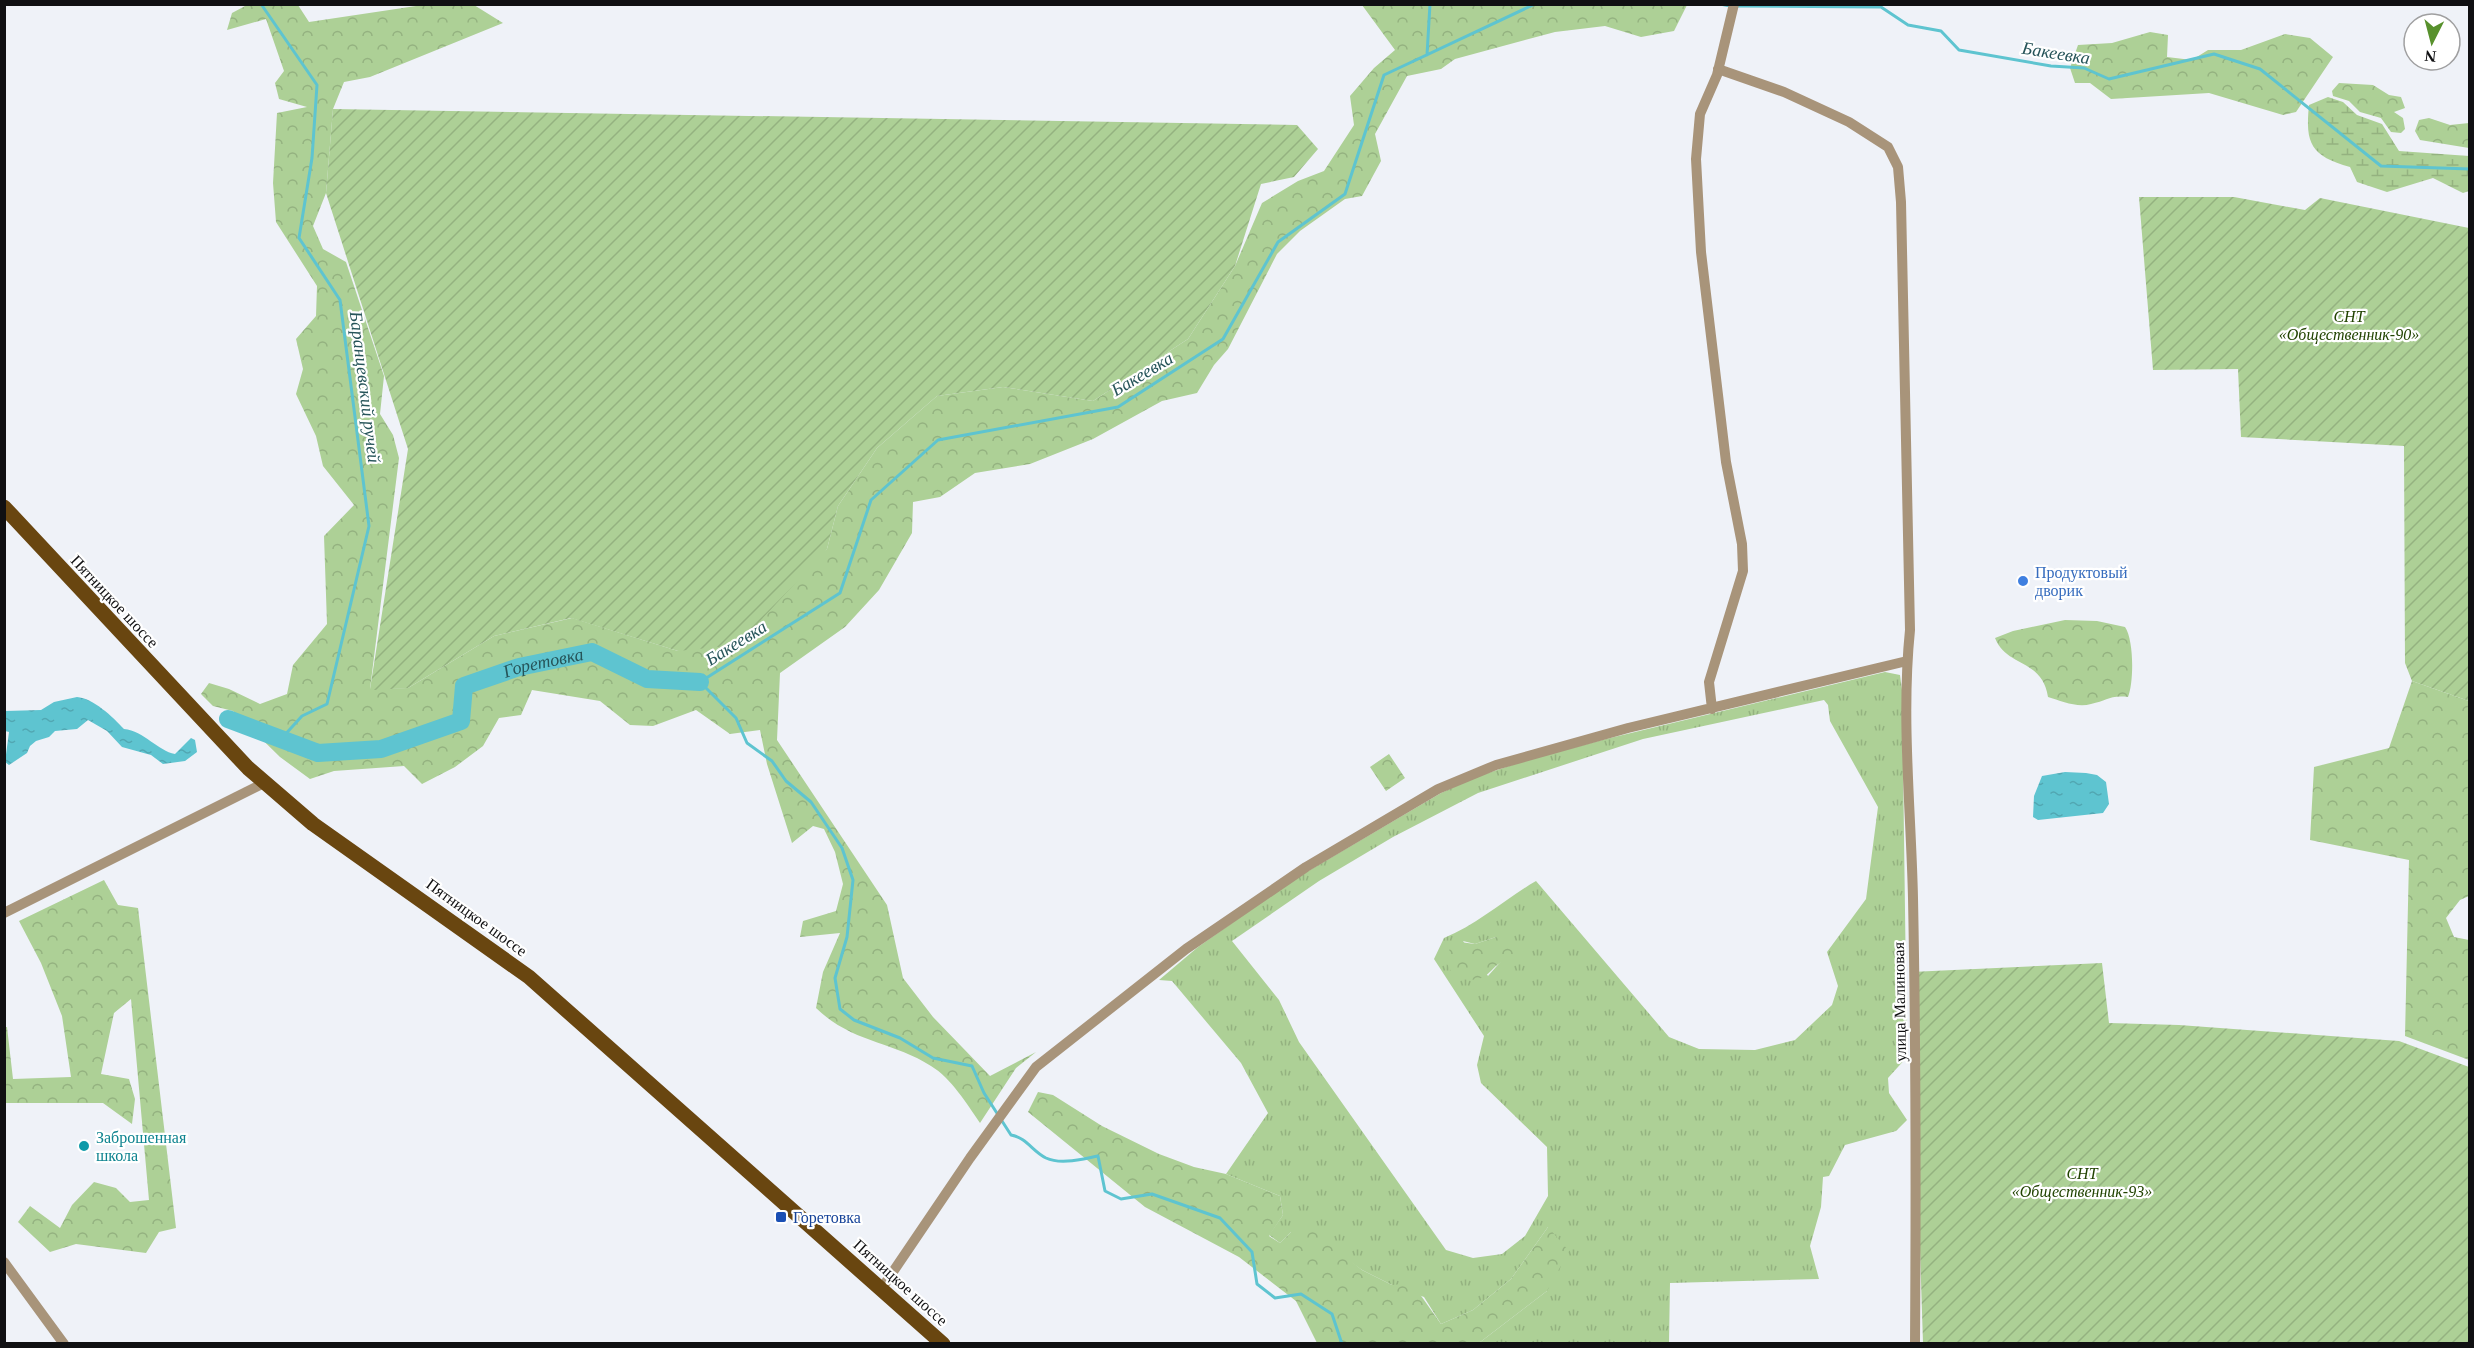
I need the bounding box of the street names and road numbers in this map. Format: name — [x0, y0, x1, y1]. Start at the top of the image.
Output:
street label: Пятницкое шоссе — [67, 552, 162, 652]
street label: Пятницкое шоссе — [423, 875, 530, 960]
street label: улица Малиновая — [1890, 941, 1910, 1062]
street label: Пятницкое шоссе — [850, 1236, 951, 1330]

